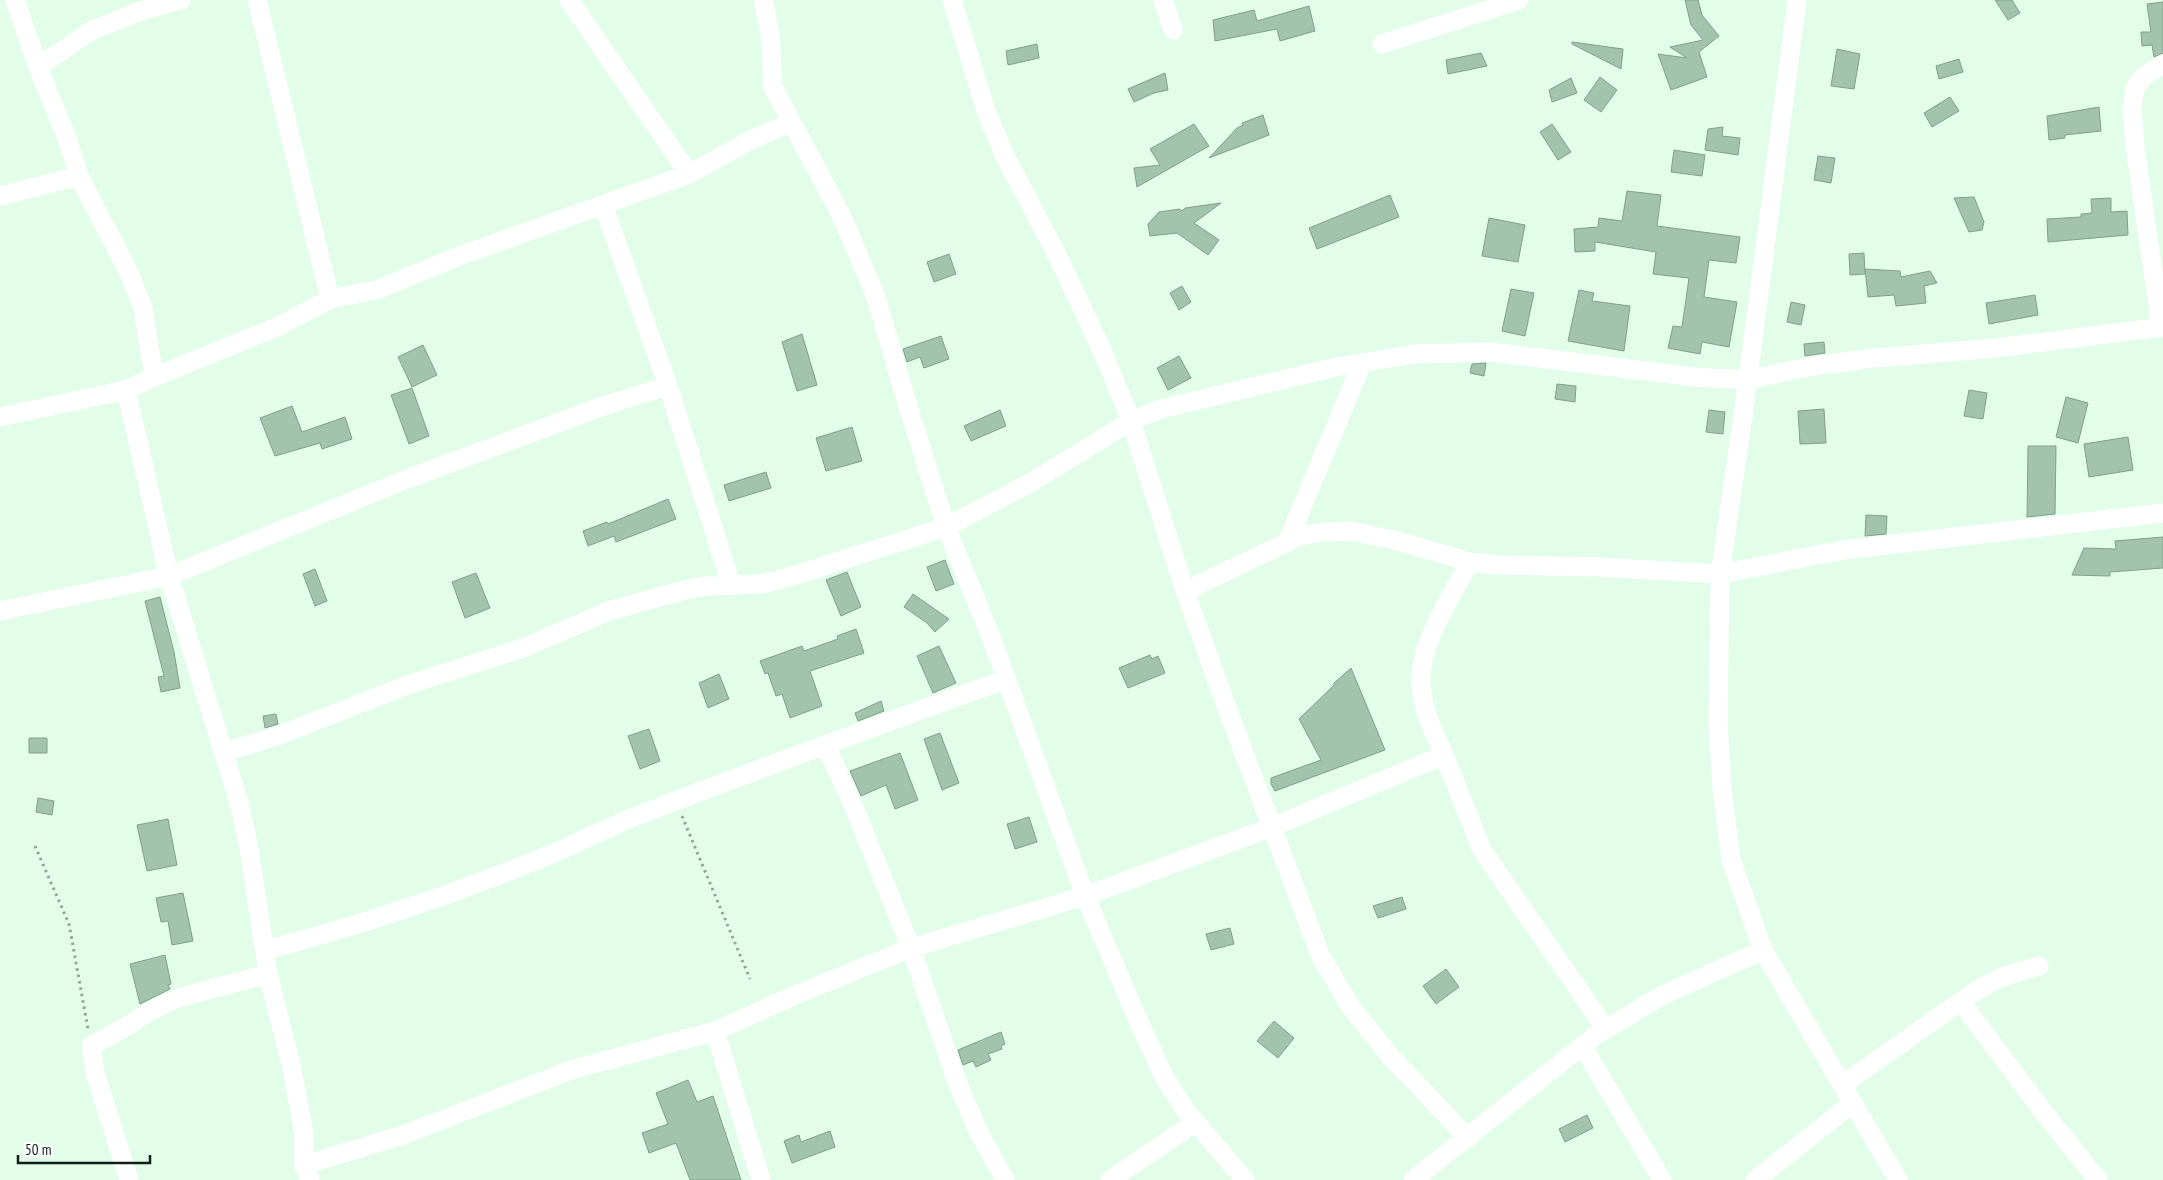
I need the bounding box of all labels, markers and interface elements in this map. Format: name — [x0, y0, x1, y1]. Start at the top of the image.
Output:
scale bar — [18, 1132, 150, 1164]
text: 50 m — [25, 1140, 51, 1159]

